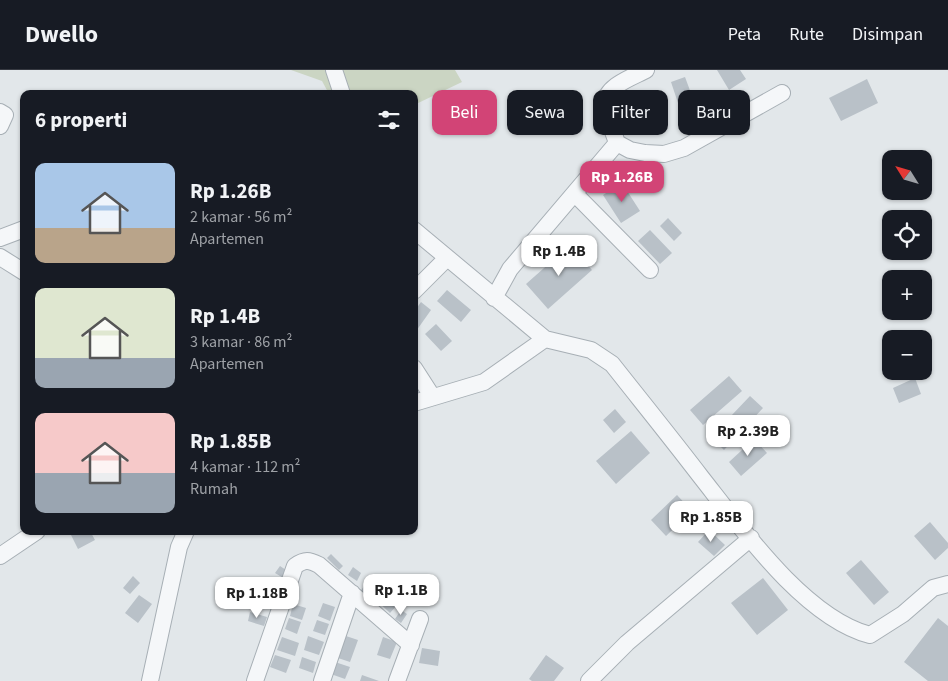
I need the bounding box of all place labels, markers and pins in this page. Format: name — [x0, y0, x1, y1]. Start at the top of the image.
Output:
pin: Rp 1.26B — [570, 160, 674, 203]
pin: Rp 1.4B — [513, 234, 605, 277]
pin: Rp 2.39B — [696, 414, 800, 457]
pin: Rp 1.85B — [659, 500, 763, 543]
pin: Rp 1.1B — [355, 574, 447, 616]
pin: Rp 1.18B — [205, 576, 309, 619]

